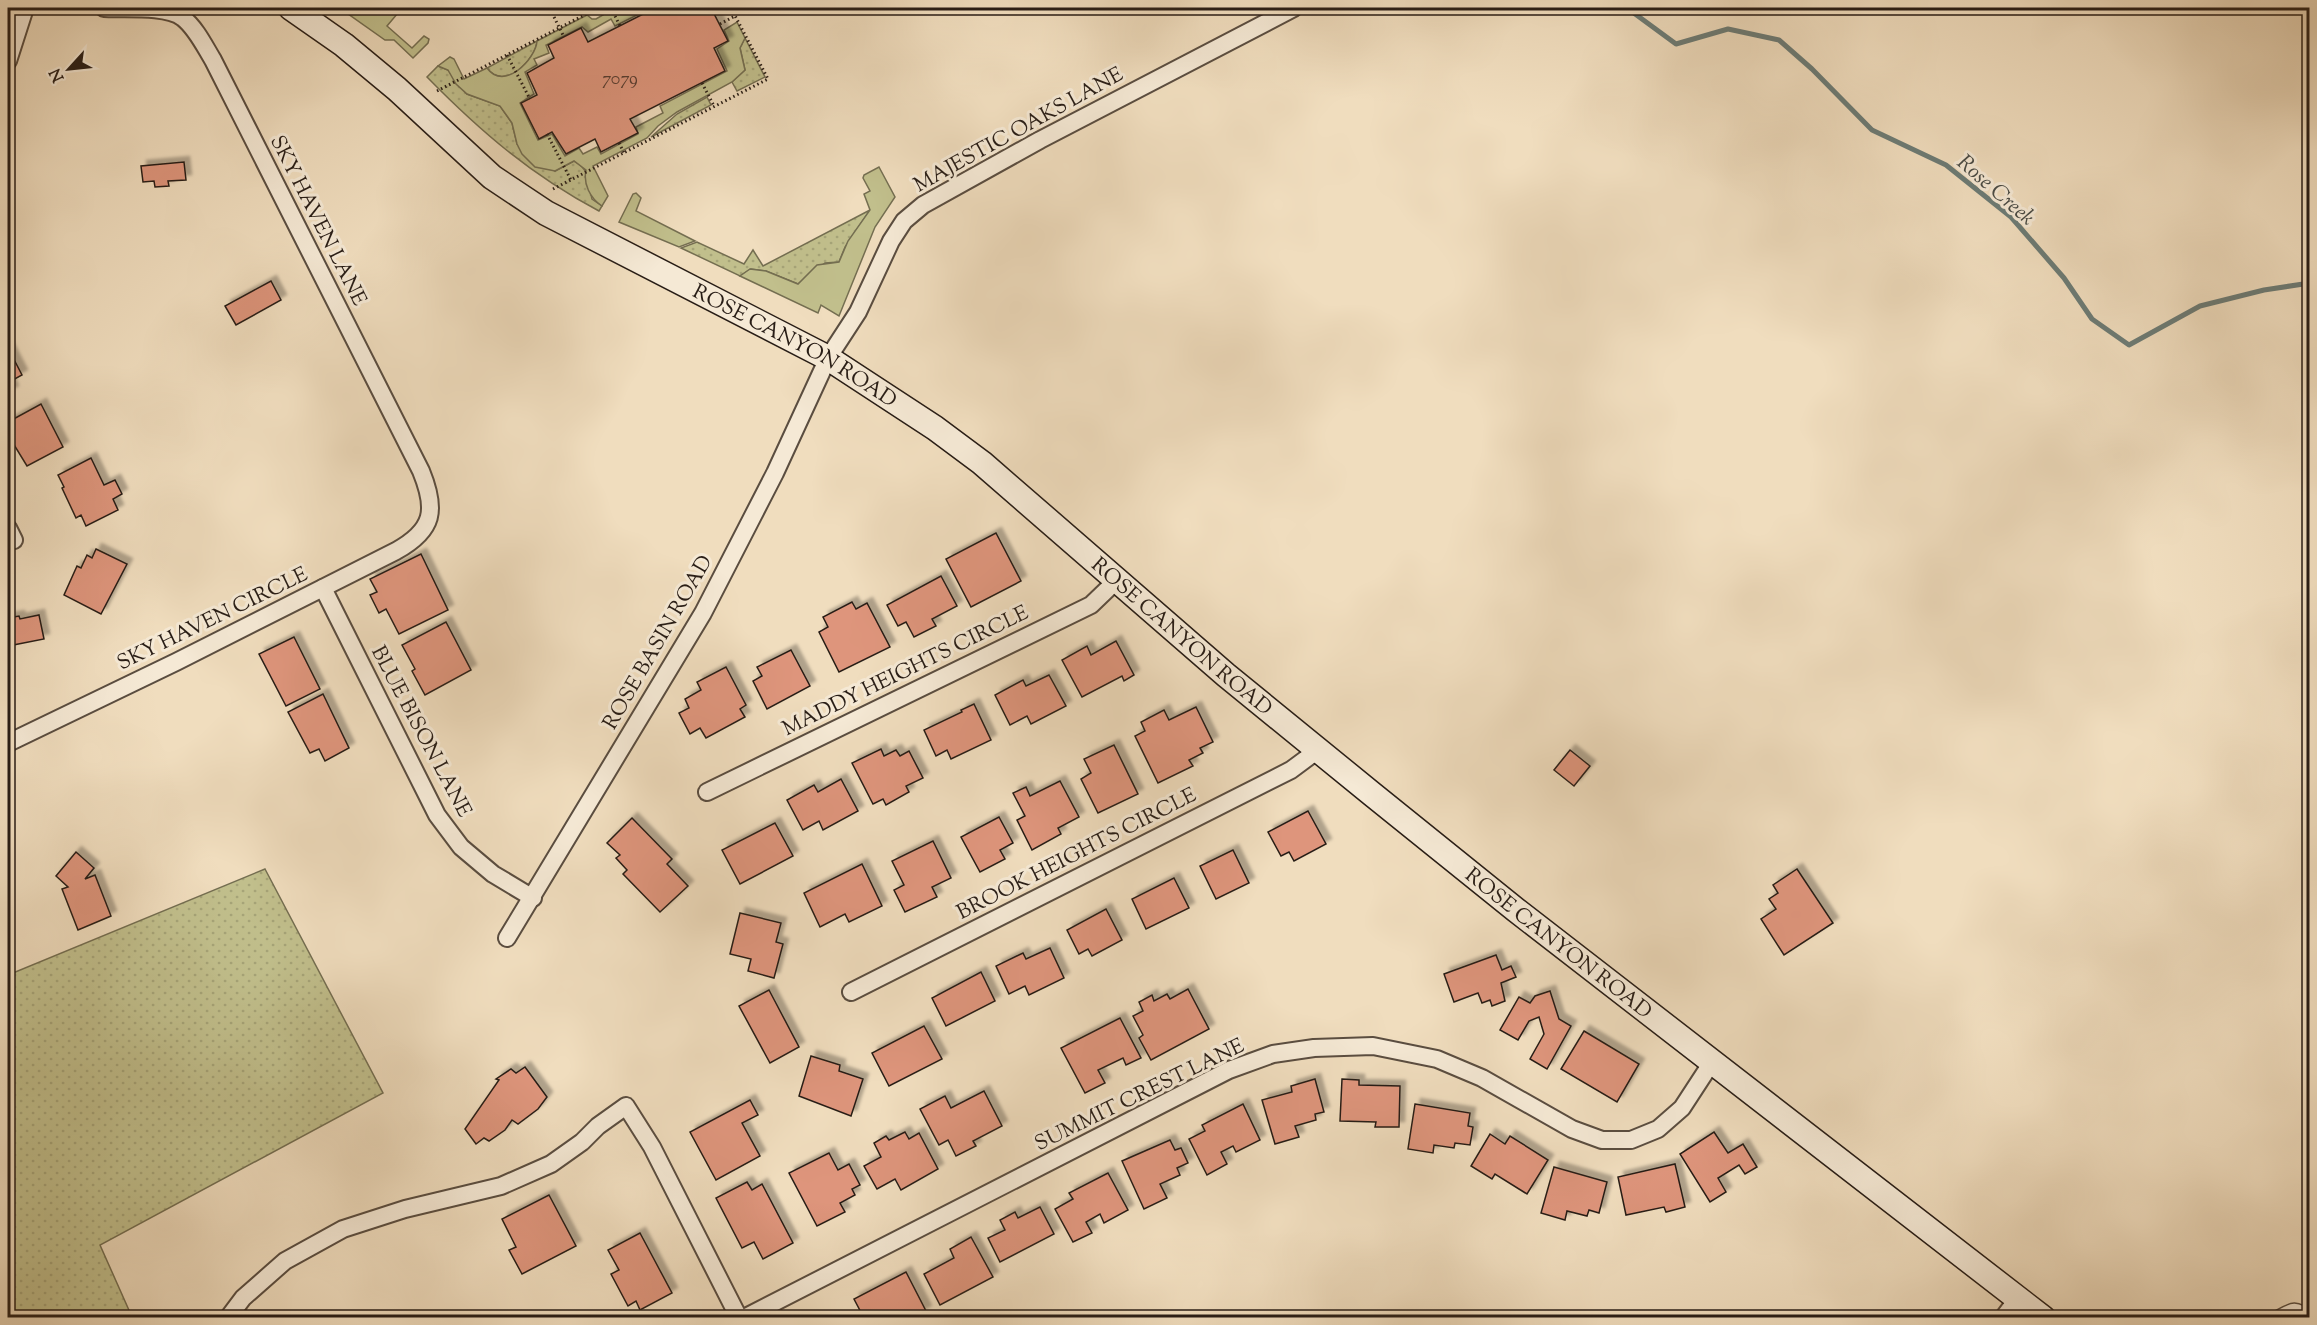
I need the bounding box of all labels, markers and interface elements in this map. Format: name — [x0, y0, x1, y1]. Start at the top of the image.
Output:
north arrow — [39, 39, 99, 99]
street label: MAJESTIC OAKS LANE — [909, 60, 1129, 201]
text: N — [45, 64, 71, 86]
house number: 7079 — [602, 67, 638, 93]
street label: SKY HAVEN LANE — [261, 131, 373, 312]
water label: Rose Creek — [1949, 148, 2041, 234]
street label: ROSE CANYON ROAD — [687, 278, 902, 416]
street label: ROSE BASIN ROAD — [596, 550, 721, 736]
street label: ROSE CANYON ROAD — [1084, 551, 1278, 724]
street label: SKY HAVEN CIRCLE — [112, 560, 314, 679]
street label: MADDY HEIGHTS CIRCLE — [778, 599, 1034, 745]
street label: BLUE BISON LANE — [362, 641, 478, 823]
street label: BROOK HEIGHTS CIRCLE — [952, 781, 1202, 928]
street label: ROSE CANYON ROAD — [1458, 862, 1658, 1027]
street label: SUMMIT CREST LANE — [1030, 1032, 1250, 1160]

